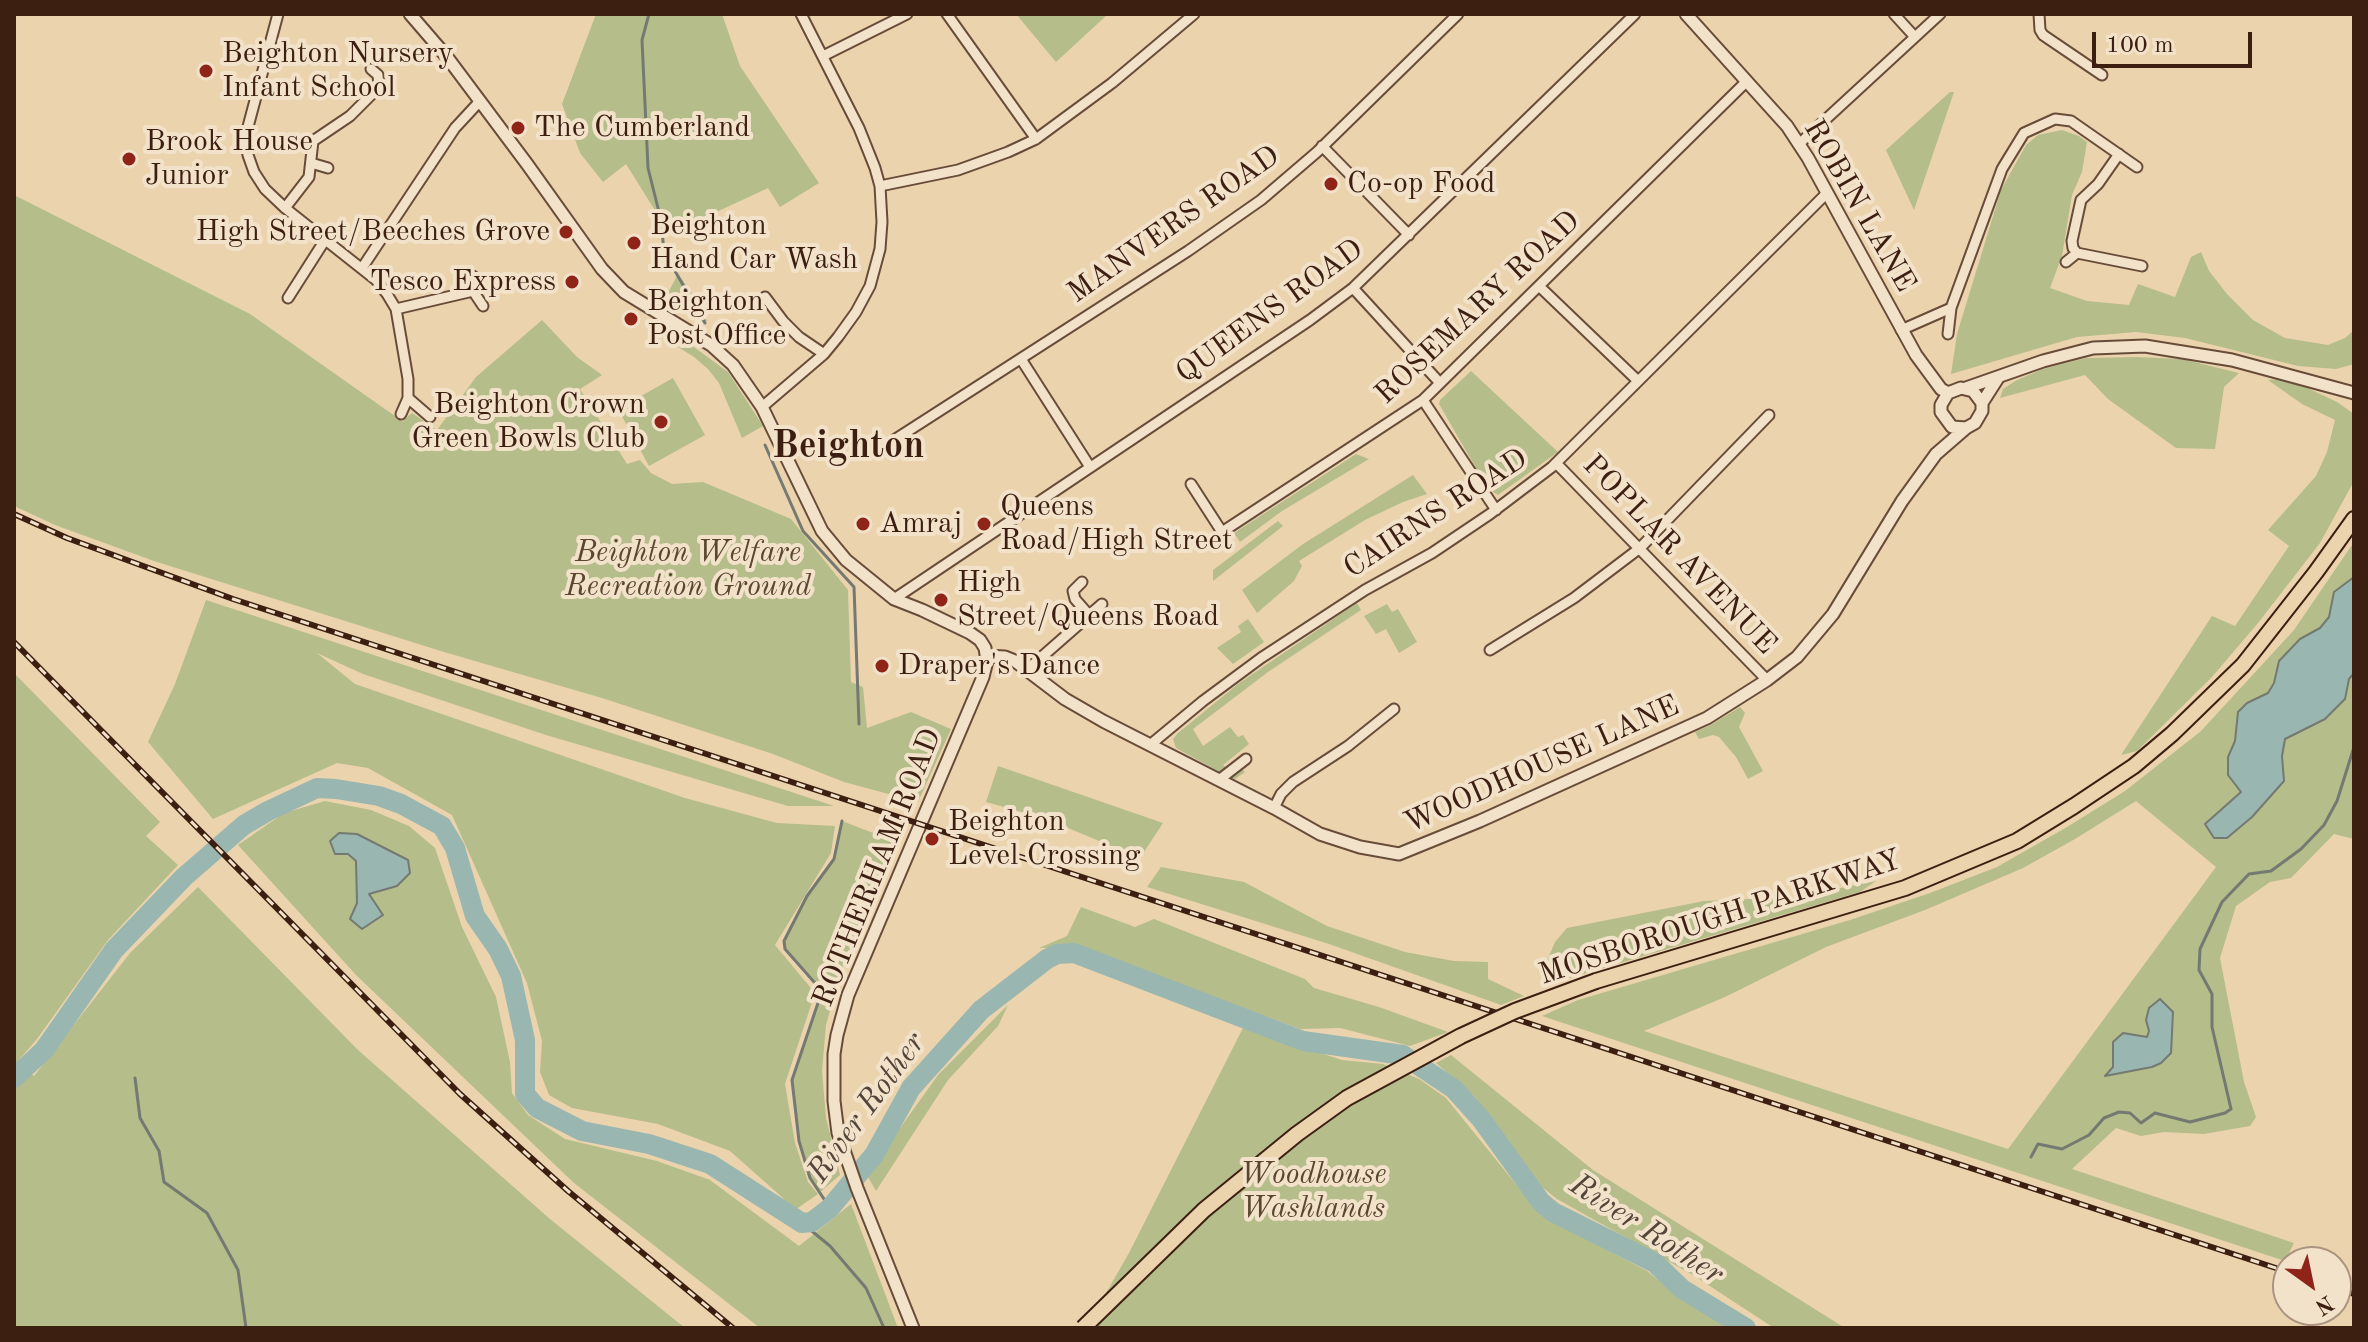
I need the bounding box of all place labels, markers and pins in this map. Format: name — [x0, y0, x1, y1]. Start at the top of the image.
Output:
place label: Beighton Nursery Infant School — [222, 36, 454, 106]
marker: Beighton Nursery Infant School — [197, 62, 215, 80]
place label: The Cumberland — [534, 110, 750, 146]
marker: The Cumberland — [509, 119, 527, 137]
place label: Brook House Junior — [145, 124, 313, 194]
marker: Brook House Junior — [120, 150, 138, 168]
place label: Co-op Food — [1347, 166, 1495, 202]
marker: Co-op Food — [1322, 175, 1340, 193]
place label: Beighton Hand Car Wash — [650, 208, 858, 278]
place label: High Street/Beeches Grove — [196, 214, 550, 250]
marker: High Street/Beeches Grove — [557, 223, 575, 241]
marker: Beighton Hand Car Wash — [625, 234, 643, 252]
place label: Tesco Express — [369, 264, 556, 300]
marker: Tesco Express — [563, 273, 581, 291]
place label: Beighton Post Office — [647, 284, 786, 354]
marker: Beighton Post Office — [622, 310, 640, 328]
place label: Beighton Crown Green Bowls Club — [411, 387, 645, 458]
marker: Beighton Crown Green Bowls Club — [652, 413, 670, 431]
place label: Queens Road/High Street — [1000, 489, 1232, 560]
place label: Amraj — [879, 506, 962, 542]
marker: Amraj — [854, 515, 872, 533]
marker: Queens Road/High Street — [975, 515, 993, 533]
place label: High Street/Queens Road — [957, 565, 1219, 636]
marker: High Street/Queens Road — [932, 591, 950, 609]
place label: Draper's Dance — [898, 648, 1100, 684]
marker: Draper's Dance — [873, 657, 891, 675]
place label: Beighton Level Crossing — [948, 804, 1140, 874]
marker: Beighton Level Crossing — [923, 830, 941, 848]

